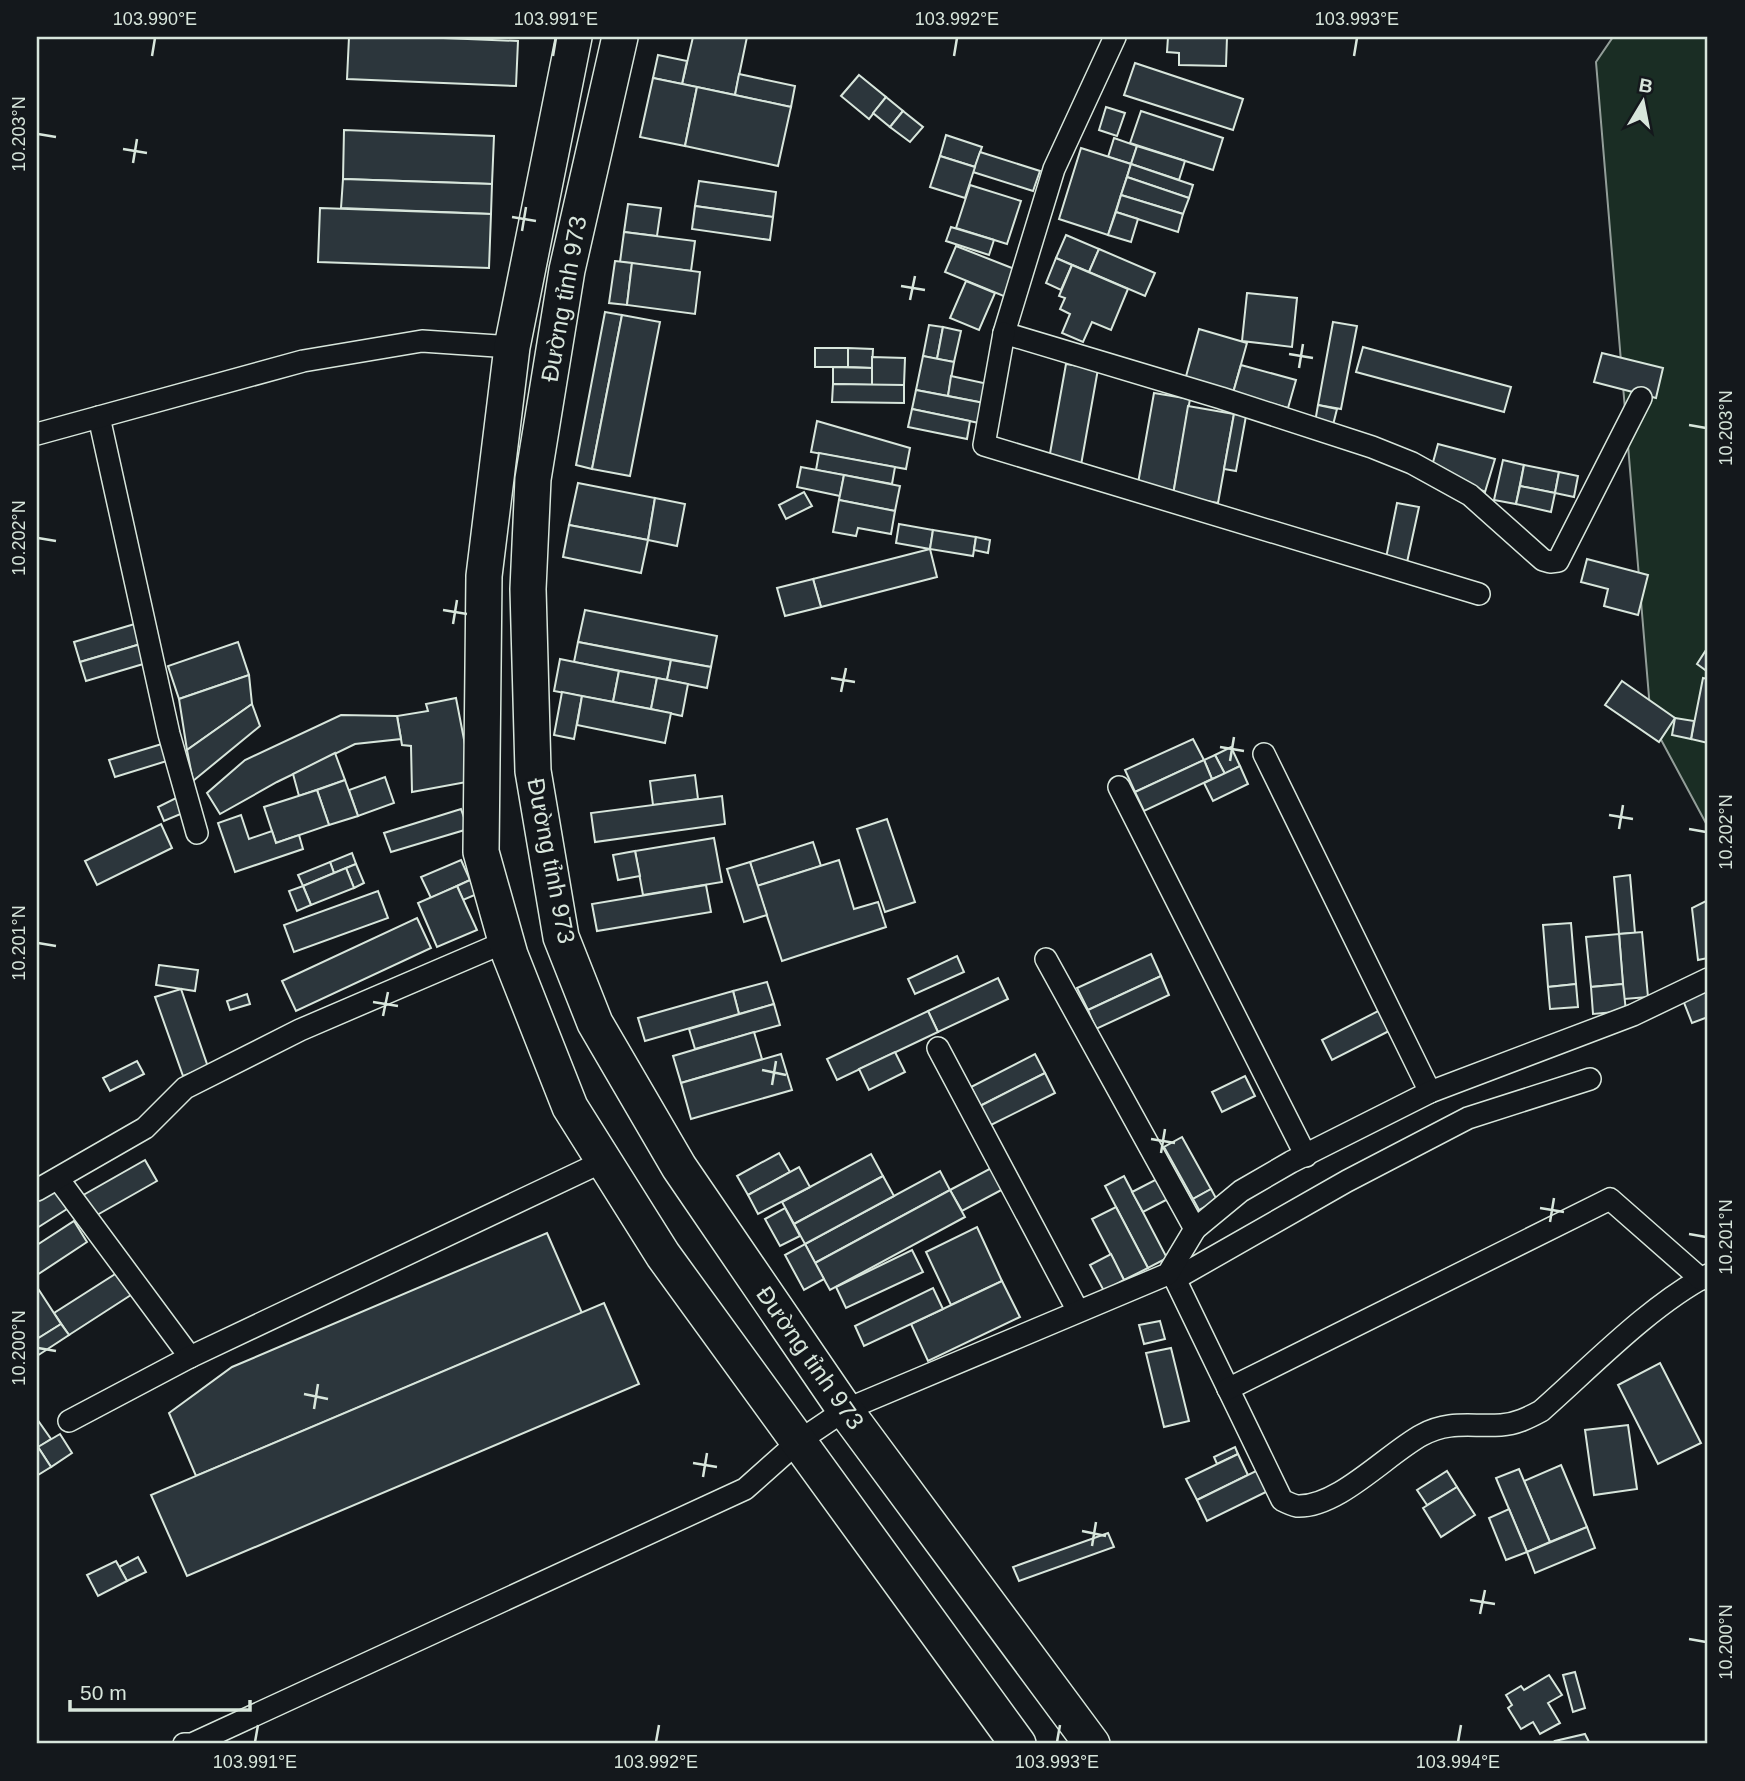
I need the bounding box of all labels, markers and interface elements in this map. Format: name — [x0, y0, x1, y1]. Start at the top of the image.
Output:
text: 103.990°E — [113, 9, 197, 29]
text: 103.991°E — [514, 9, 598, 29]
text: 103.992°E — [915, 9, 999, 29]
text: 103.993°E — [1315, 9, 1399, 29]
north arrow — [1608, 66, 1678, 136]
text: B — [1637, 74, 1654, 97]
text: 10.203°N — [9, 96, 29, 172]
street label: Đường tỉnh 973 — [536, 214, 591, 384]
text: 10.203°N — [1716, 390, 1736, 466]
text: 10.202°N — [9, 500, 29, 576]
street label: Đường tỉnh 973 — [522, 776, 581, 946]
text: 10.202°N — [1716, 794, 1736, 870]
text: 10.201°N — [9, 905, 29, 981]
text: 10.201°N — [1716, 1199, 1736, 1275]
street label: Đường tỉnh 973 — [751, 1281, 870, 1434]
text: 10.200°N — [9, 1310, 29, 1386]
text: 10.200°N — [1716, 1604, 1736, 1680]
scale bar — [70, 1669, 250, 1713]
text: 50 m — [80, 1681, 127, 1704]
text: 103.991°E — [213, 1752, 297, 1772]
text: 103.992°E — [614, 1752, 698, 1772]
text: 103.993°E — [1015, 1752, 1099, 1772]
text: 103.994°E — [1416, 1752, 1500, 1772]

